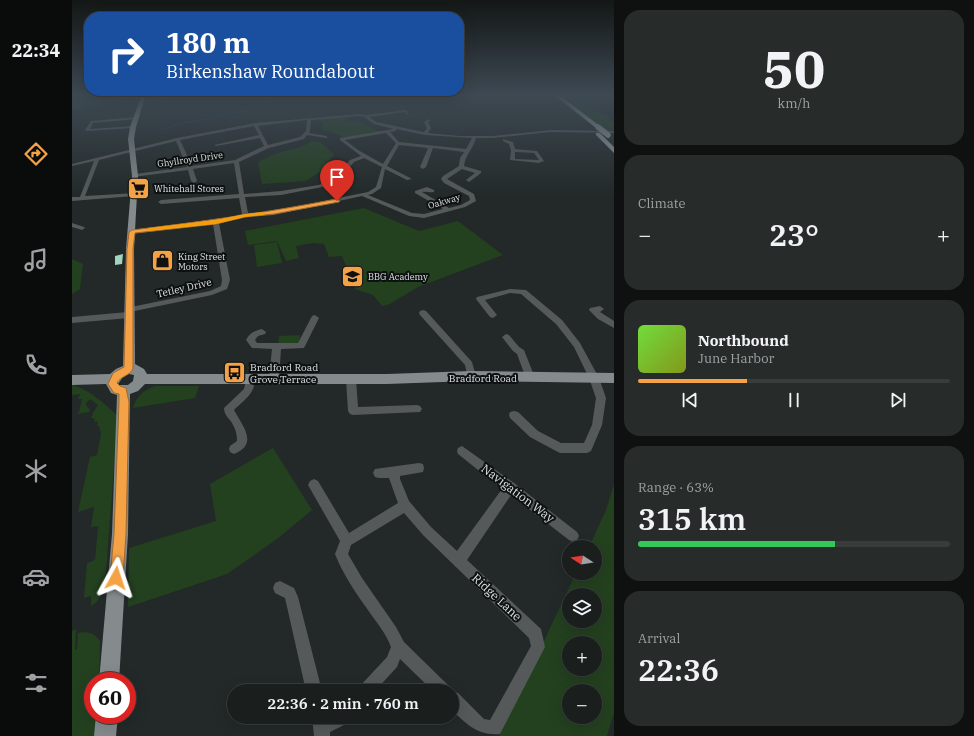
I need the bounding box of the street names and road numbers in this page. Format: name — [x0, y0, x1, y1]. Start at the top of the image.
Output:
street label: Ghyllroyd Drive — [156, 149, 224, 169]
street label: Oakway — [427, 191, 462, 211]
street label: Tetley Drive — [155, 275, 213, 301]
street label: Bradford Road — [449, 372, 517, 385]
street label: Navigation Way — [478, 461, 558, 526]
street label: Ridge Lane — [469, 570, 525, 624]

